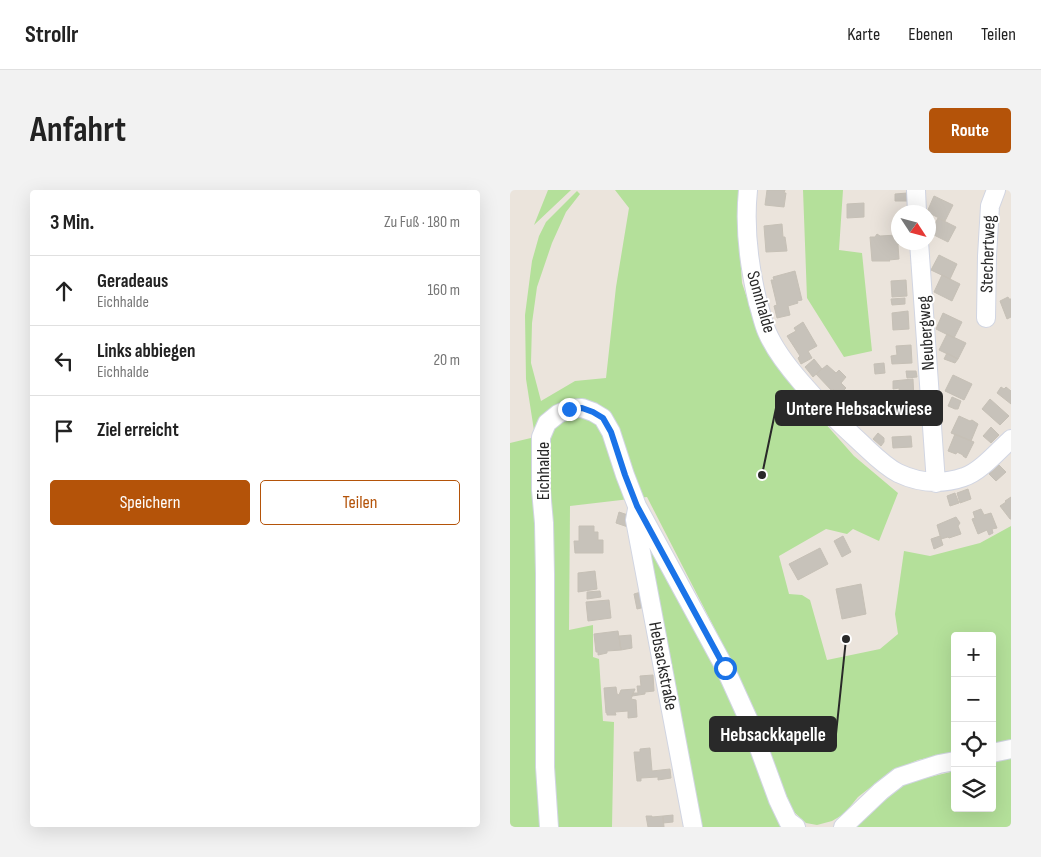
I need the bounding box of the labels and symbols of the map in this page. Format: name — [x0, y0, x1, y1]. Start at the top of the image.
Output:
north arrow — [891, 205, 936, 250]
street label: Stechertweg — [976, 215, 1000, 293]
street label: Sonnhalde — [742, 269, 780, 335]
street label: Neubergweg — [913, 295, 939, 371]
callout: Untere Hebsackwiese — [776, 391, 942, 425]
route end — [558, 398, 581, 421]
text: Untere Hebsackwiese — [786, 398, 932, 421]
street label: Eichhalde — [533, 442, 554, 500]
street label: Hebsackstraße — [644, 620, 682, 712]
route start — [714, 657, 737, 680]
callout: Hebsackkapelle — [710, 717, 836, 751]
text: Hebsackkapelle — [720, 724, 826, 747]

